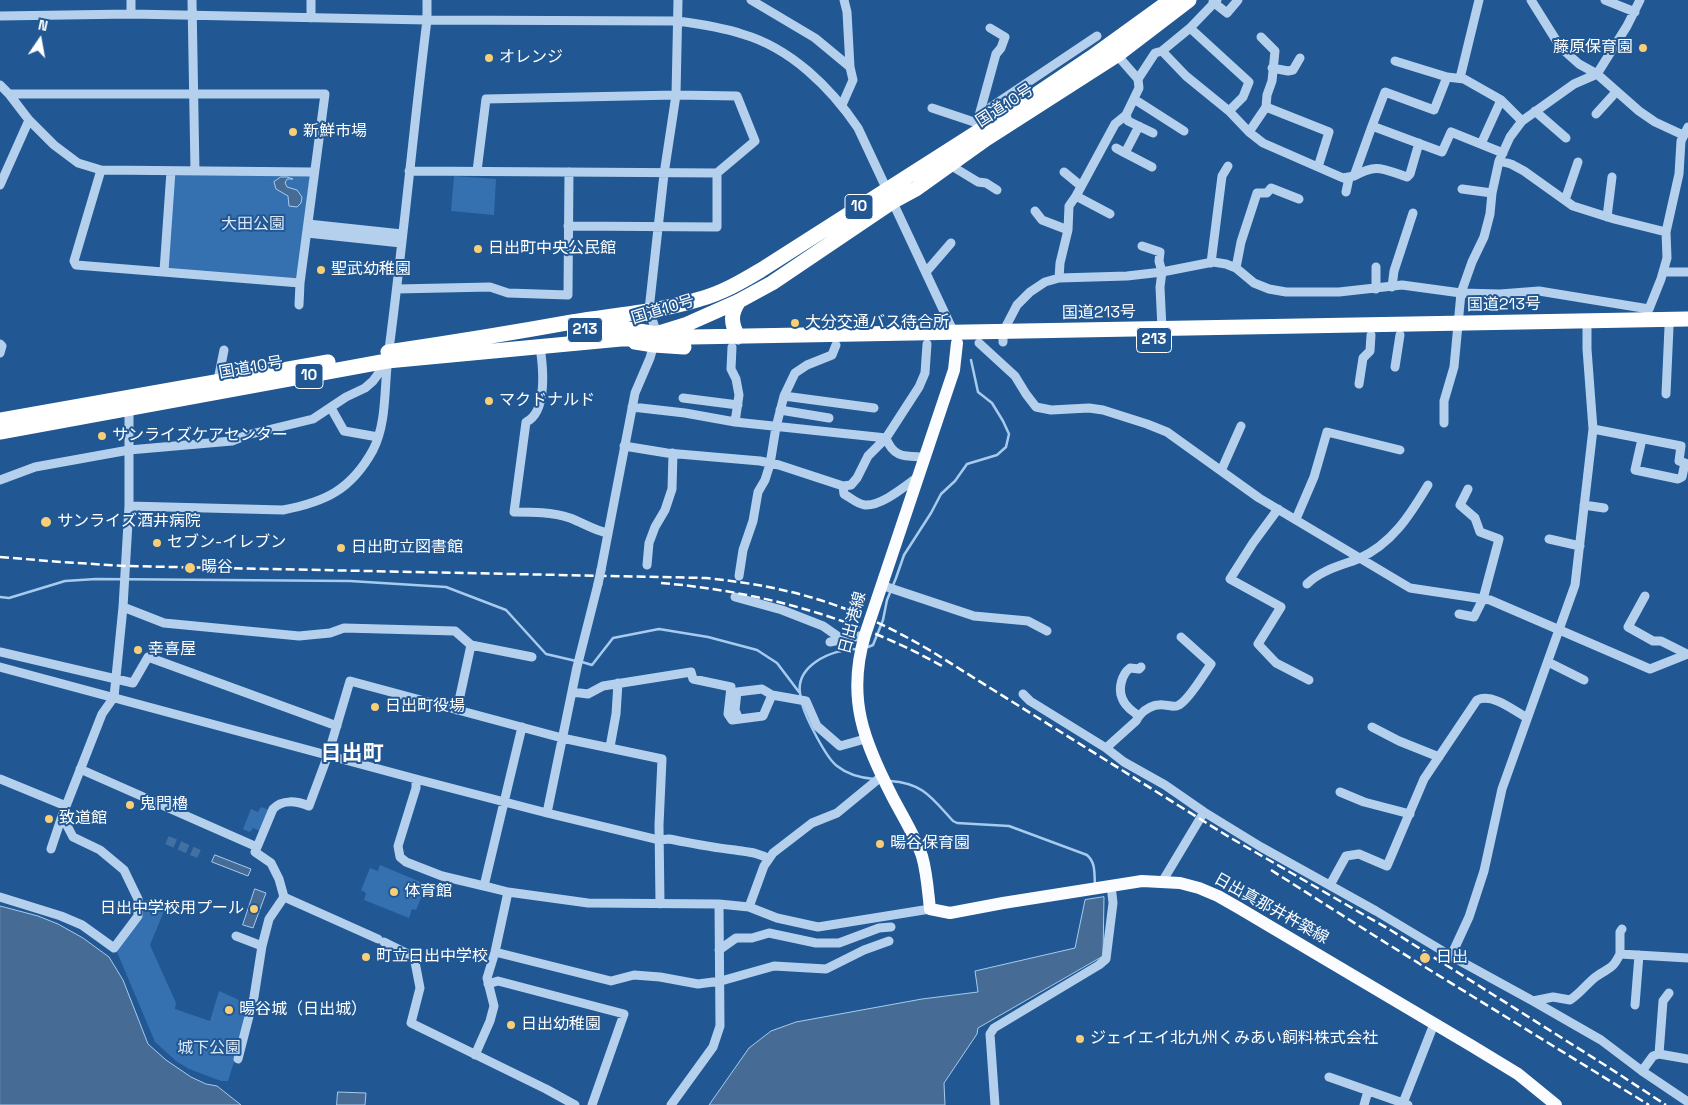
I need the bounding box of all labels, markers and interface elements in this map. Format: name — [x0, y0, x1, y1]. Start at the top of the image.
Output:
north arrow — [15, 15, 65, 65]
text: N — [37, 16, 50, 35]
place label: 藤原保育園 — [1553, 38, 1633, 58]
marker: 藤原保育園 — [1637, 42, 1649, 54]
place label: オレンジ — [499, 48, 563, 68]
marker: オレンジ — [483, 52, 495, 64]
street label: 国道10号 — [973, 80, 1037, 132]
place label: 新鮮市場 — [303, 122, 367, 142]
marker: 新鮮市場 — [287, 126, 299, 138]
road number: 10 — [845, 194, 873, 220]
park label: 大田公園 — [221, 215, 285, 235]
place label: 日出町中央公民館 — [488, 239, 616, 259]
marker: 日出町中央公民館 — [472, 243, 484, 255]
place label: 聖武幼稚園 — [331, 260, 411, 280]
marker: 聖武幼稚園 — [315, 264, 327, 276]
street label: 国道10号 — [629, 291, 697, 329]
street label: 国道213号 — [1467, 295, 1541, 315]
street label: 国道213号 — [1062, 303, 1136, 323]
place label: 大分交通バス待合所 — [805, 313, 949, 333]
marker: 大分交通バス待合所 — [789, 317, 801, 329]
road number: 213 — [568, 318, 602, 342]
road number: 213 — [1136, 328, 1172, 352]
street label: 国道10号 — [217, 353, 285, 383]
road number: 10 — [295, 364, 323, 388]
place label: マクドナルド — [499, 391, 595, 411]
marker: マクドナルド — [483, 395, 495, 407]
place label: サンライズケアセンター — [112, 426, 288, 446]
marker: サンライズケアセンター — [96, 430, 108, 442]
place label: サンライズ酒井病院 — [57, 512, 201, 532]
marker: サンライズ酒井病院 — [39, 515, 53, 529]
place label: セブン-イレブン — [167, 533, 286, 553]
marker: セブン-イレブン — [151, 537, 163, 549]
place label: 日出町立図書館 — [351, 538, 463, 558]
marker: 日出町立図書館 — [335, 542, 347, 554]
place label: 暘谷 — [201, 558, 233, 578]
marker: 暘谷 — [183, 561, 197, 575]
street label: 日出港線 — [835, 590, 871, 656]
place label: 幸喜屋 — [148, 640, 196, 660]
marker: 幸喜屋 — [132, 644, 144, 656]
place label: 日出町役場 — [385, 697, 465, 717]
marker: 日出町役場 — [369, 701, 381, 713]
district label: 日出町 — [321, 741, 383, 767]
place label: 鬼門櫓 — [140, 795, 188, 815]
marker: 鬼門櫓 — [124, 799, 136, 811]
place label: 致道館 — [59, 809, 107, 829]
marker: 致道館 — [43, 813, 55, 825]
place label: 暘谷保育園 — [890, 834, 970, 854]
marker: 暘谷保育園 — [874, 838, 886, 850]
street label: 日出真那井杵築線 — [1210, 870, 1332, 948]
place label: 体育館 — [404, 882, 452, 902]
marker: 体育館 — [388, 886, 400, 898]
place label: 日出中学校用プール — [100, 899, 244, 919]
marker: 日出中学校用プール — [248, 903, 260, 915]
place label: 町立日出中学校 — [376, 947, 488, 967]
place label: 日出 — [1436, 948, 1468, 968]
marker: 町立日出中学校 — [360, 951, 372, 963]
marker: 日出 — [1418, 951, 1432, 965]
place label: 暘谷城（日出城） — [239, 1000, 367, 1020]
marker: 暘谷城（日出城） — [223, 1004, 235, 1016]
place label: 日出幼稚園 — [521, 1015, 601, 1035]
marker: 日出幼稚園 — [505, 1019, 517, 1031]
place label: ジェイエイ北九州くみあい飼料株式会社 — [1090, 1029, 1378, 1049]
marker: ジェイエイ北九州くみあい飼料株式会社 — [1074, 1033, 1086, 1045]
park label: 城下公園 — [177, 1039, 241, 1059]

